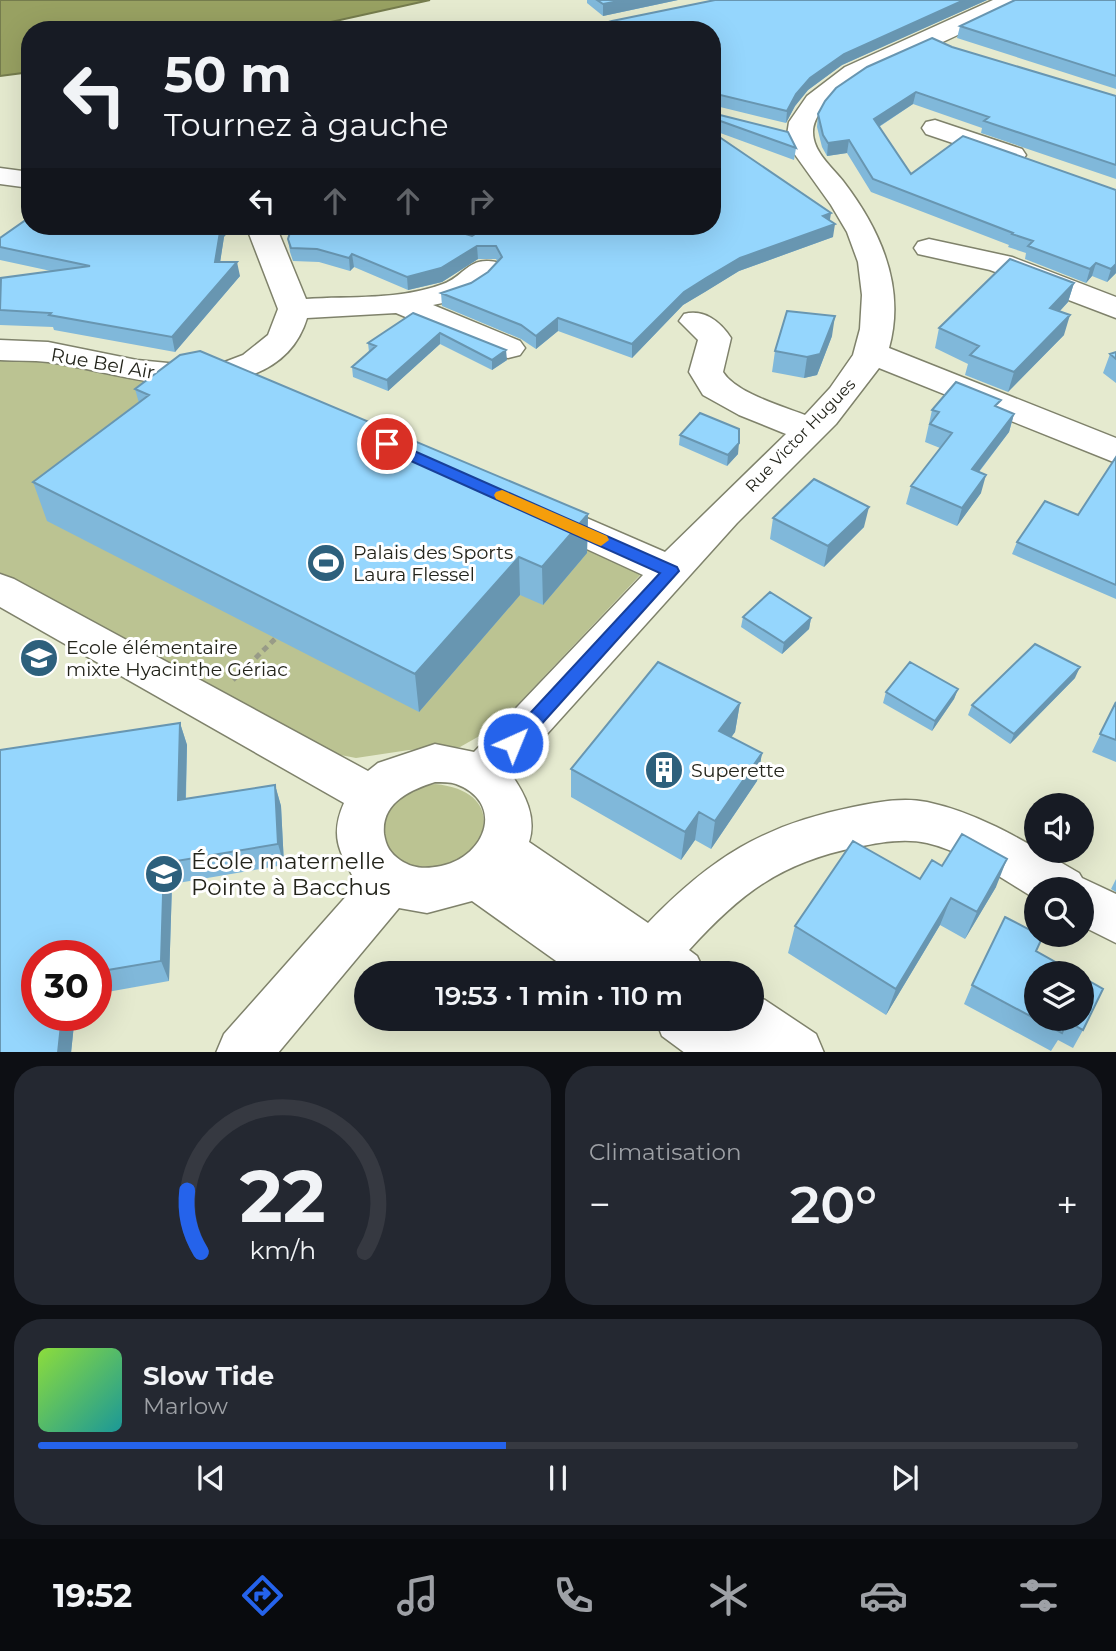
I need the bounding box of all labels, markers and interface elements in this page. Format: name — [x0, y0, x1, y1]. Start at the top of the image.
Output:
text: 50 m — [164, 45, 292, 104]
icon: left — [49, 49, 140, 140]
text: Tournez à gauche — [164, 105, 449, 144]
icon: left — [243, 182, 281, 220]
icon: ahead — [316, 182, 354, 220]
icon: ahead — [389, 182, 427, 220]
icon: right — [462, 182, 500, 220]
street label: Rue Bel Air — [49, 343, 157, 384]
street label: Rue Victor Hugues — [741, 375, 860, 496]
pin — [357, 414, 417, 474]
icon: arrive — [368, 425, 406, 463]
place label: Palais des Sports Laura Flessel — [353, 541, 513, 586]
sports icon: Palais des Sports Laura Flessel — [305, 542, 347, 584]
place label: Ecole élémentaire mixte Hyacinthe Gériac — [66, 636, 288, 681]
school or university icon: Ecole élémentaire mixte Hyacinthe Gériac — [18, 637, 60, 679]
position arrow — [476, 706, 550, 780]
building icon: Superette — [643, 749, 685, 791]
place label: Superette — [691, 759, 785, 782]
map controls — [1024, 793, 1094, 1031]
button: sound — [1024, 793, 1094, 863]
place label: École maternelle Pointe à Bacchus — [191, 847, 390, 901]
school or university icon: École maternelle Pointe à Bacchus — [143, 853, 185, 895]
button: search — [1024, 877, 1094, 947]
speed limit sign: 30 — [21, 940, 112, 1031]
button: layers — [1024, 961, 1094, 1031]
text: 19:53 · 1 min · 110 m — [435, 980, 683, 1012]
text: Climatisation — [589, 1138, 741, 1166]
text: 22 — [240, 1152, 325, 1240]
text: 20° — [790, 1173, 877, 1236]
text: − — [589, 1181, 611, 1228]
text: + — [1056, 1181, 1078, 1228]
text: km/h — [249, 1234, 316, 1264]
text: Slow Tide — [143, 1360, 274, 1392]
text: Marlow — [143, 1392, 228, 1420]
icon: previous — [192, 1459, 230, 1497]
icon: pause — [539, 1459, 577, 1497]
icon: next — [886, 1459, 924, 1497]
icon: directions — [238, 1571, 287, 1620]
icon: music — [393, 1571, 442, 1620]
icon: phone — [549, 1571, 598, 1620]
icon: climate — [704, 1571, 753, 1620]
icon: car — [859, 1571, 908, 1620]
icon: filters — [1014, 1571, 1063, 1620]
text: 19:52 — [53, 1576, 132, 1615]

